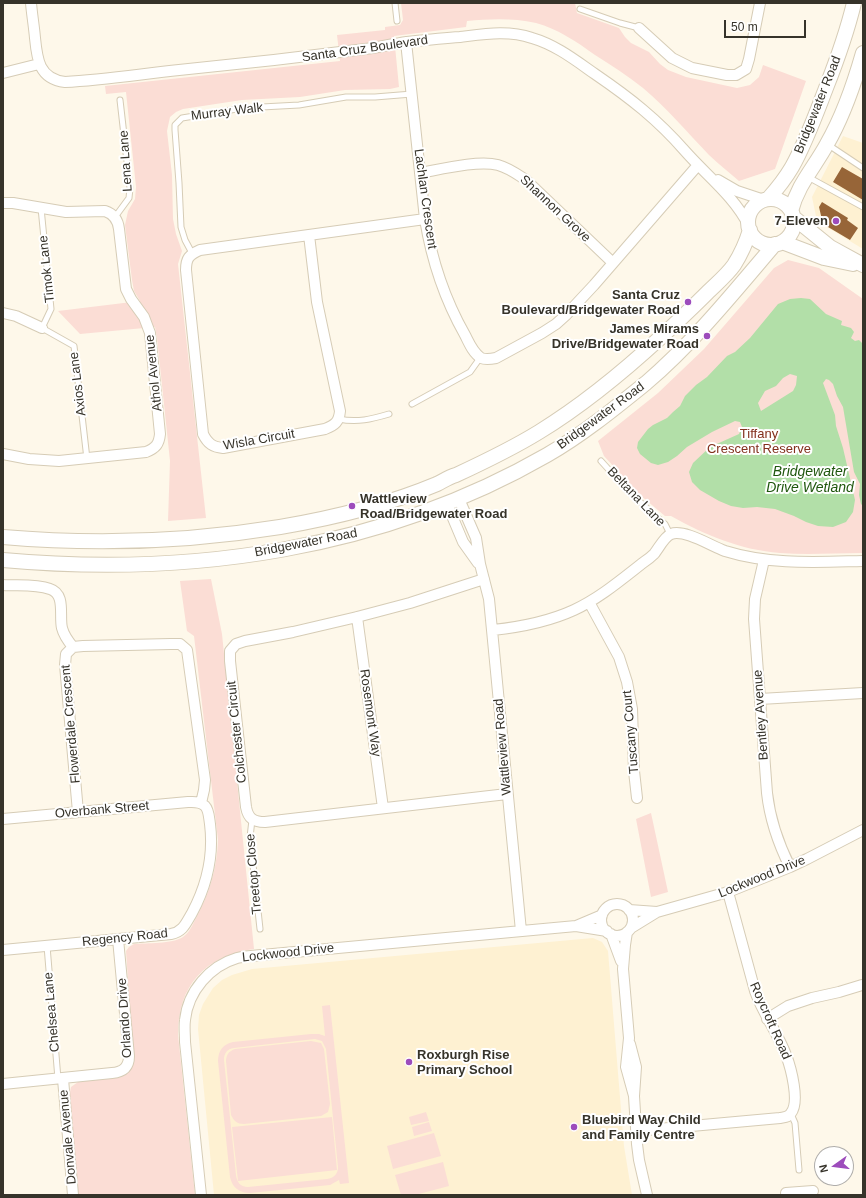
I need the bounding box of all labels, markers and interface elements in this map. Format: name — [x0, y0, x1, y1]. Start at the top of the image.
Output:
scale bar — [726, 12, 808, 38]
text: 50 m — [731, 20, 758, 34]
street label: Santa Cruz Boulevard — [301, 32, 429, 66]
street label: Bridgewater Road — [791, 54, 845, 156]
street label: Murray Walk — [190, 100, 264, 124]
street label: Lena Lane — [116, 130, 136, 192]
street label: Lachlan Crescent — [410, 148, 440, 250]
street label: Shannon Grove — [516, 172, 594, 246]
place label: 7-Eleven — [775, 213, 828, 229]
marker: 7-Eleven — [831, 216, 841, 226]
street label: Timok Lane — [36, 235, 58, 303]
place label: Santa Cruz Boulevard/Bridgewater Road — [502, 287, 680, 318]
marker: Santa Cruz Boulevard/Bridgewater Road — [683, 297, 693, 307]
place label: James Mirams Drive/Bridgewater Road — [552, 321, 699, 352]
marker: James Mirams Drive/Bridgewater Road — [702, 331, 712, 341]
street label: Athol Avenue — [142, 334, 166, 412]
street label: Axios Lane — [66, 351, 90, 417]
street label: Bridgewater Road — [554, 379, 648, 453]
street label: Wisla Circuit — [222, 426, 296, 454]
park label: Tiffany Crescent Reserve — [707, 426, 811, 457]
street label: Beltana Lane — [604, 464, 668, 530]
water label: Bridgewater Drive Wetland — [766, 464, 854, 496]
place label: Wattleview Road/Bridgewater Road — [360, 491, 507, 522]
marker: Wattleview Road/Bridgewater Road — [347, 501, 357, 511]
street label: Bridgewater Road — [253, 525, 359, 561]
street label: Flowerdale Crescent — [58, 664, 84, 784]
street label: Rosemont Way — [356, 668, 384, 758]
street label: Bentley Avenue — [750, 669, 772, 761]
street label: Colchester Circuit — [224, 680, 250, 784]
street label: Tuscany Court — [620, 689, 642, 775]
street label: Wattleview Road — [491, 698, 515, 796]
street label: Overbank Street — [54, 798, 150, 822]
street label: Treetop Close — [243, 833, 265, 915]
street label: Lockwood Drive — [716, 852, 808, 902]
street label: Regency Road — [81, 926, 169, 950]
street label: Lockwood Drive — [241, 940, 335, 966]
street label: Chelsea Lane — [41, 971, 63, 1053]
street label: Orlando Drive — [114, 977, 136, 1059]
street label: Roycroft Road — [746, 980, 794, 1062]
place label: Roxburgh Rise Primary School — [417, 1047, 512, 1078]
marker: Roxburgh Rise Primary School — [404, 1057, 414, 1067]
street label: Donvale Avenue — [56, 1089, 80, 1185]
place label: Bluebird Way Child and Family Centre — [582, 1112, 701, 1143]
marker: Bluebird Way Child and Family Centre — [569, 1122, 579, 1132]
north arrow — [814, 1146, 854, 1186]
text: N — [817, 1163, 830, 1174]

